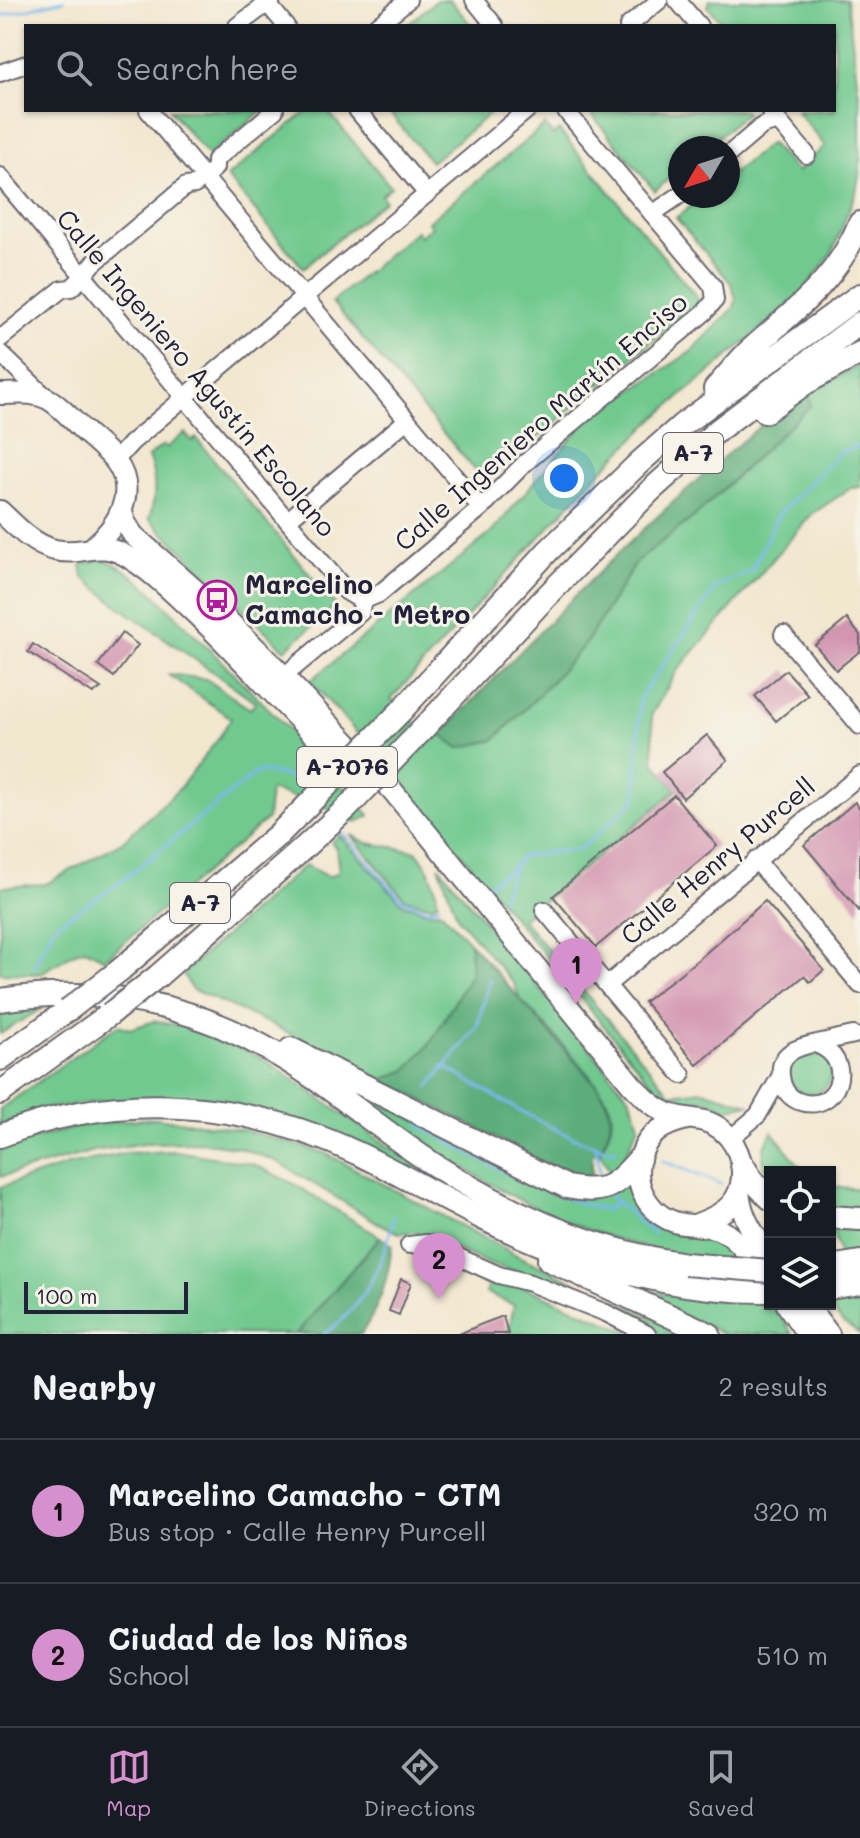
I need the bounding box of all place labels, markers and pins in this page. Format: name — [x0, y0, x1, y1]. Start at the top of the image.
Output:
place label: Marcelino Camacho - Metro — [245, 567, 470, 631]
bus stop icon: Marcelino Camacho - Metro — [196, 579, 238, 621]
pin: 1 — [550, 938, 602, 1004]
pin: 2 — [413, 1233, 465, 1299]

